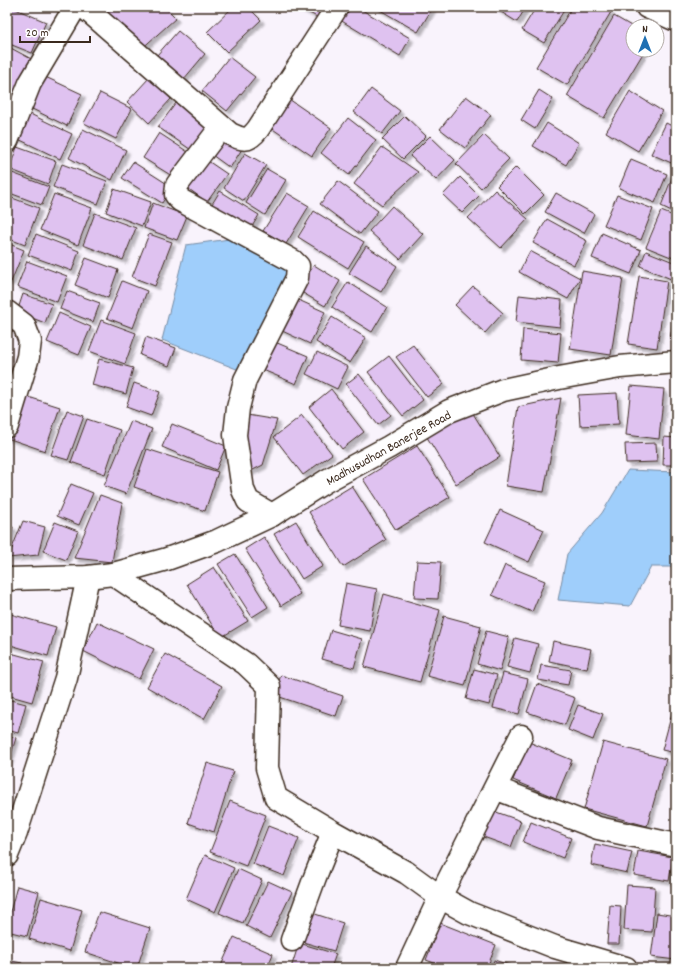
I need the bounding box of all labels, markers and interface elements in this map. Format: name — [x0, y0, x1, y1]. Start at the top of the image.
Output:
scale bar — [20, 18, 90, 44]
north arrow — [625, 18, 665, 58]
text: N — [642, 22, 648, 38]
text: 20 m — [26, 25, 49, 42]
street label: Madhusudhan Banerjee Road — [323, 407, 455, 492]

